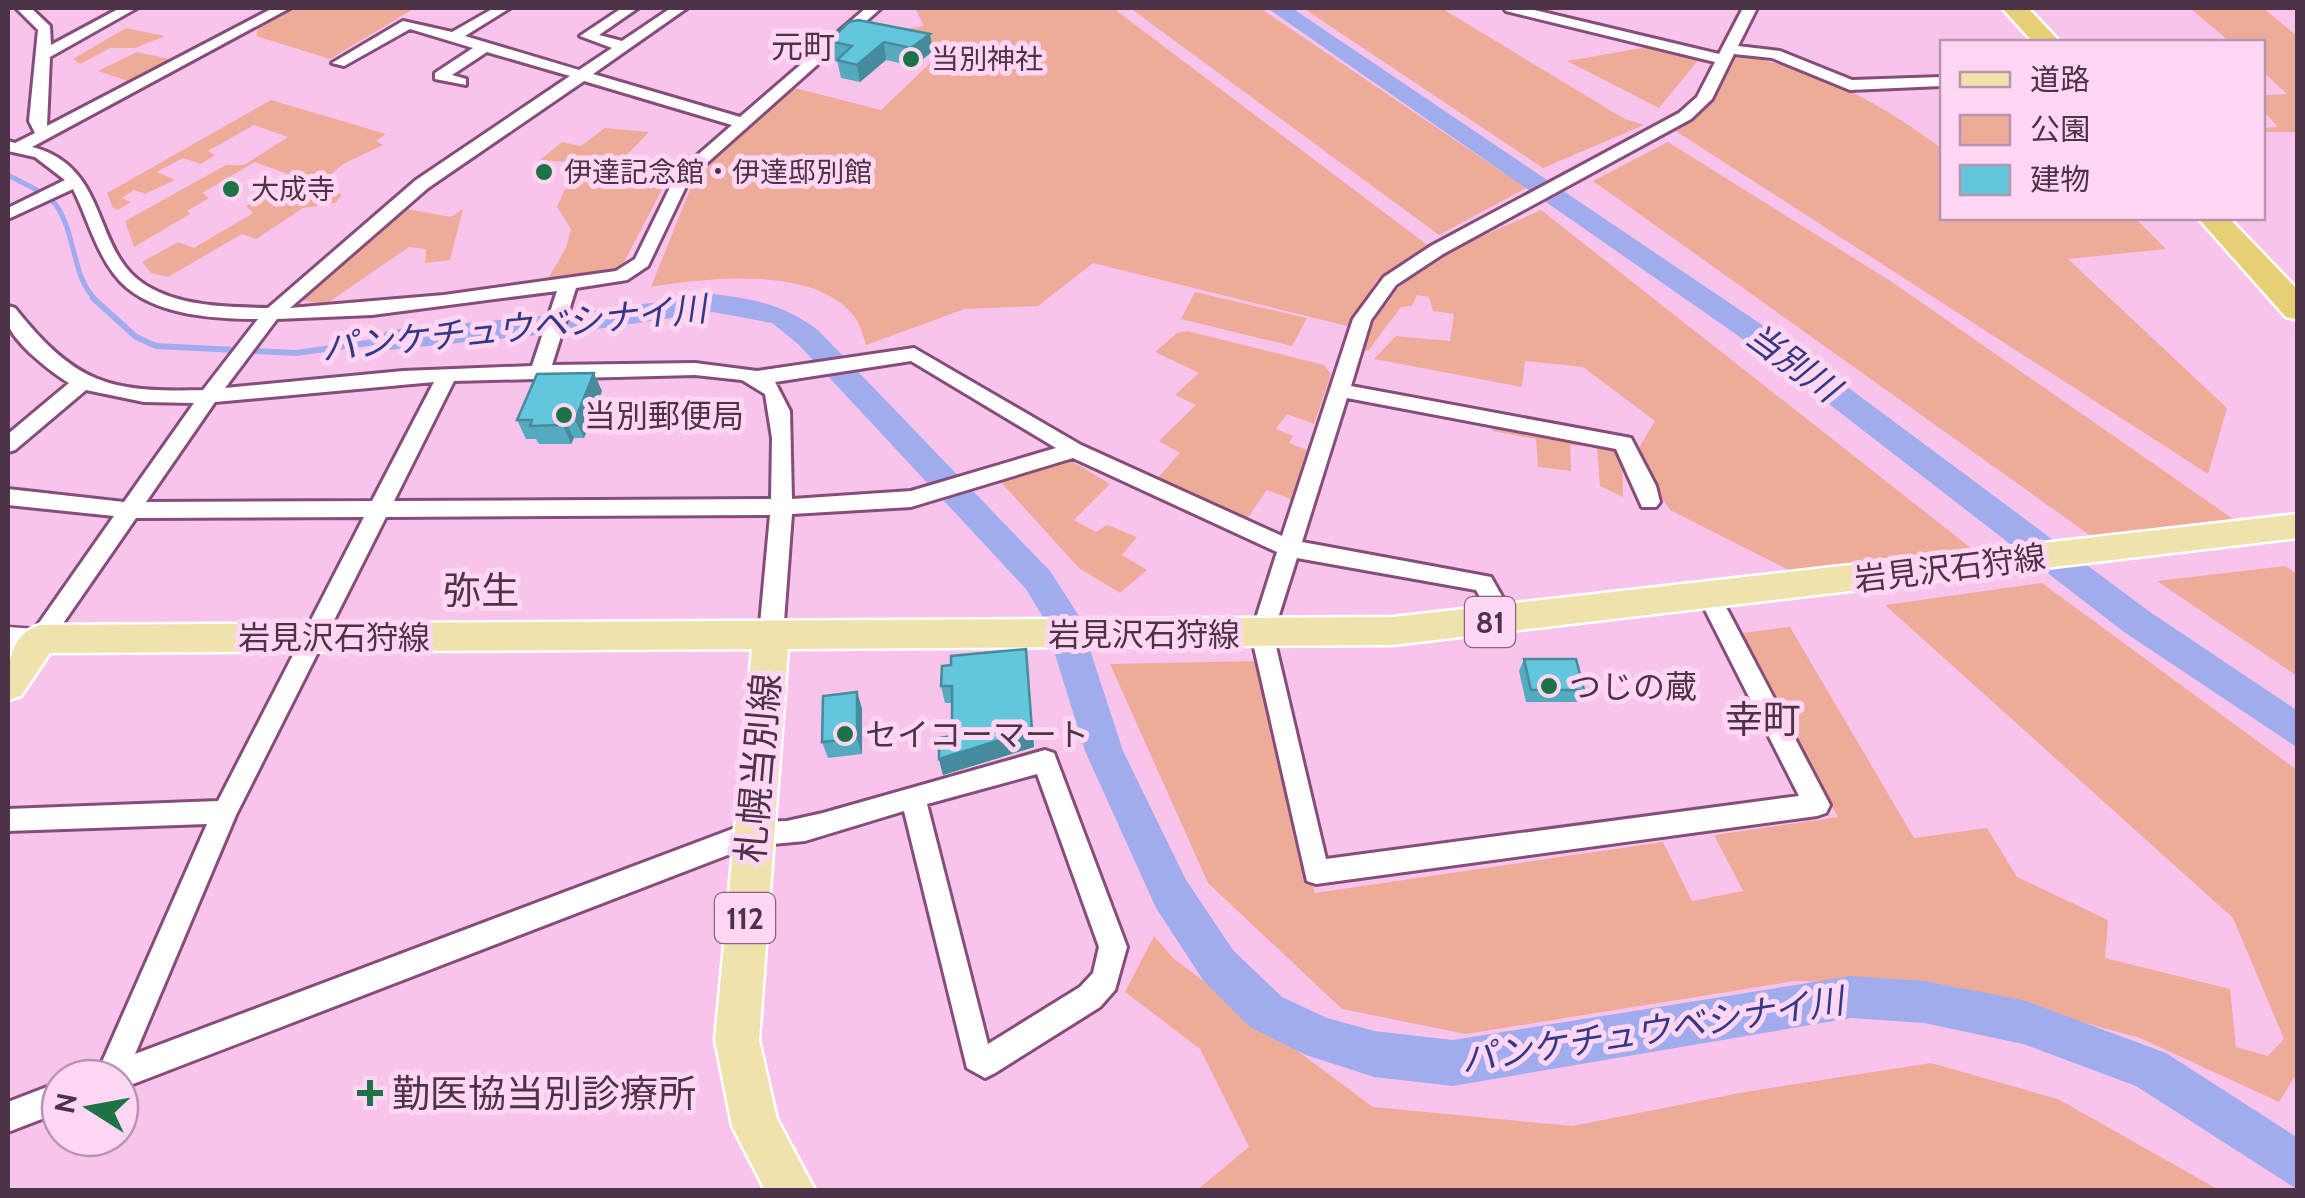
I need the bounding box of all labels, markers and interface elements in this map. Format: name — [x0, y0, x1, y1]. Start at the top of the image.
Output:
district label: 元町 — [771, 27, 835, 66]
legend — [1940, 40, 2265, 220]
place label: 当別神社 — [931, 42, 1043, 76]
marker: 当別神社 — [900, 48, 922, 70]
text: 道路 — [2030, 61, 2090, 98]
text: 公園 — [2030, 111, 2090, 148]
place label: 伊達記念館・伊達邸別館 — [564, 155, 872, 189]
marker: 伊達記念館・伊達邸別館 — [533, 161, 555, 183]
text: 建物 — [2030, 161, 2090, 198]
place label: 大成寺 — [251, 172, 335, 206]
marker: 大成寺 — [220, 178, 242, 200]
water label: パンケチュウベシナイ川 — [319, 286, 713, 370]
water label: 当別川 — [1738, 314, 1851, 413]
place label: 当別郵便局 — [584, 396, 744, 435]
marker: 当別郵便局 — [553, 404, 575, 426]
street label: 岩見沢石狩線 — [1852, 537, 2048, 599]
district label: 弥生 — [443, 567, 519, 614]
road number: 81 — [1465, 597, 1515, 647]
street label: 岩見沢石狩線 — [1048, 615, 1240, 654]
street label: 岩見沢石狩線 — [238, 618, 430, 657]
place label: つじの蔵 — [1569, 667, 1697, 706]
street label: 札幌当別線 — [726, 671, 790, 865]
marker: つじの蔵 — [1538, 675, 1560, 697]
district label: 幸町 — [1725, 696, 1801, 743]
place label: セイコーマート — [865, 715, 1089, 754]
marker: セイコーマート — [834, 723, 856, 745]
road number: 112 — [715, 893, 775, 943]
water label: パンケチュウベシナイ川 — [1458, 978, 1850, 1081]
north arrow — [40, 1058, 140, 1158]
place label: 勤医協当別診療所 — [392, 1070, 696, 1117]
marker: 勤医協当別診療所 — [357, 1080, 383, 1106]
text: N — [47, 1090, 84, 1116]

